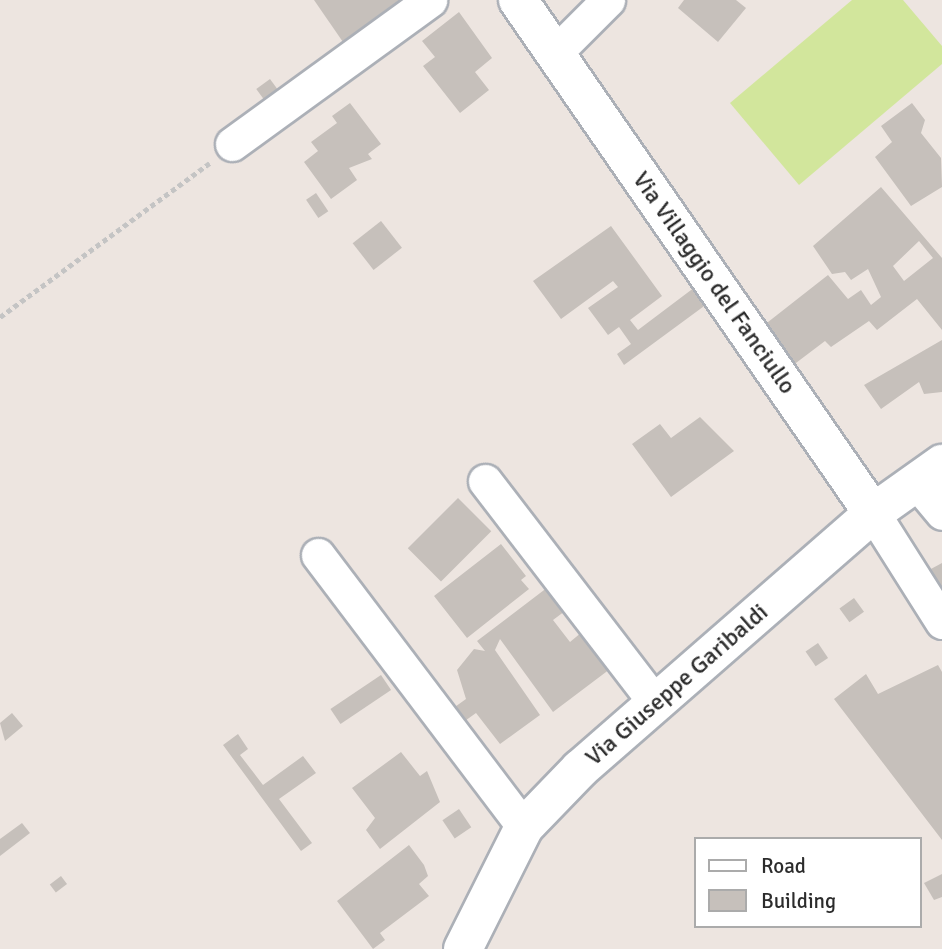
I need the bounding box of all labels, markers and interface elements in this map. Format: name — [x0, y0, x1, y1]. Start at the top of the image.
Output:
street label: Via Villaggio del Fanciullo — [626, 166, 802, 400]
street label: Via Giuseppe Garibaldi — [580, 598, 774, 772]
legend — [694, 837, 921, 928]
text: Road — [761, 853, 806, 879]
text: Building — [761, 888, 836, 914]

